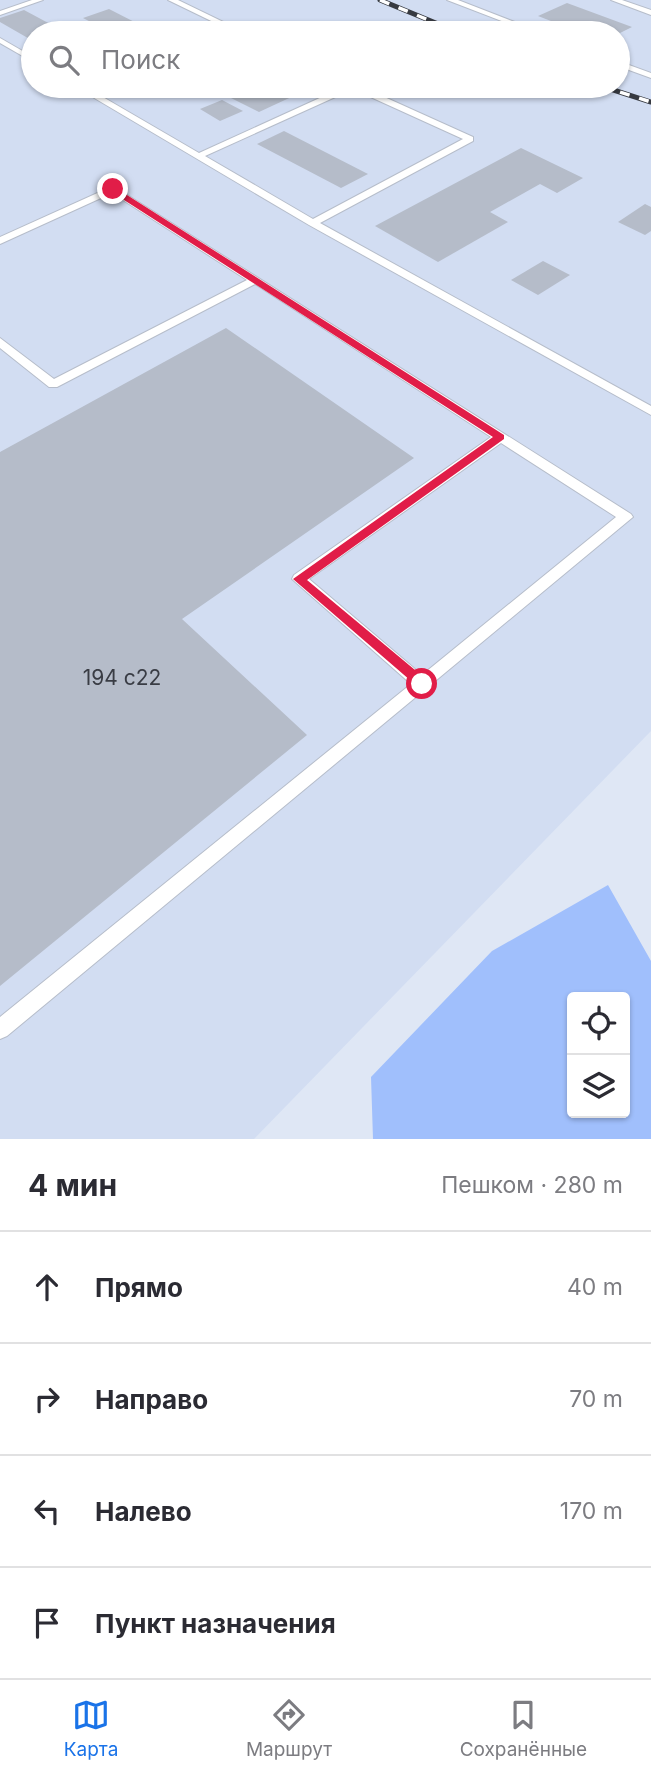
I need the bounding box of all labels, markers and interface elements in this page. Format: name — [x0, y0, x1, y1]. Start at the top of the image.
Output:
search box — [21, 21, 630, 98]
icon: search — [45, 41, 83, 79]
text: Поиск — [101, 44, 180, 75]
route end — [97, 173, 128, 204]
house number: 194 с22 — [83, 665, 161, 690]
route start — [406, 668, 437, 699]
map controls — [567, 992, 630, 1118]
button: locate — [567, 992, 630, 1055]
button: layers — [567, 1055, 630, 1118]
text: 4 мин — [28, 1167, 117, 1203]
text: Пешком · 280 m — [441, 1171, 623, 1199]
icon: ahead — [28, 1268, 66, 1306]
text: Прямо — [95, 1272, 183, 1303]
text: 40 m — [567, 1273, 623, 1301]
icon: right — [28, 1380, 66, 1418]
text: Направо — [95, 1384, 208, 1415]
text: 70 m — [569, 1385, 623, 1413]
icon: left — [28, 1492, 66, 1530]
text: Налево — [95, 1496, 192, 1527]
text: 170 m — [560, 1497, 623, 1525]
icon: arrive — [28, 1604, 66, 1642]
text: Пункт назначения — [95, 1608, 336, 1639]
tab: Карта — [64, 1696, 118, 1761]
tab: Маршрут — [246, 1696, 332, 1761]
tab: Сохранённые — [460, 1696, 587, 1761]

